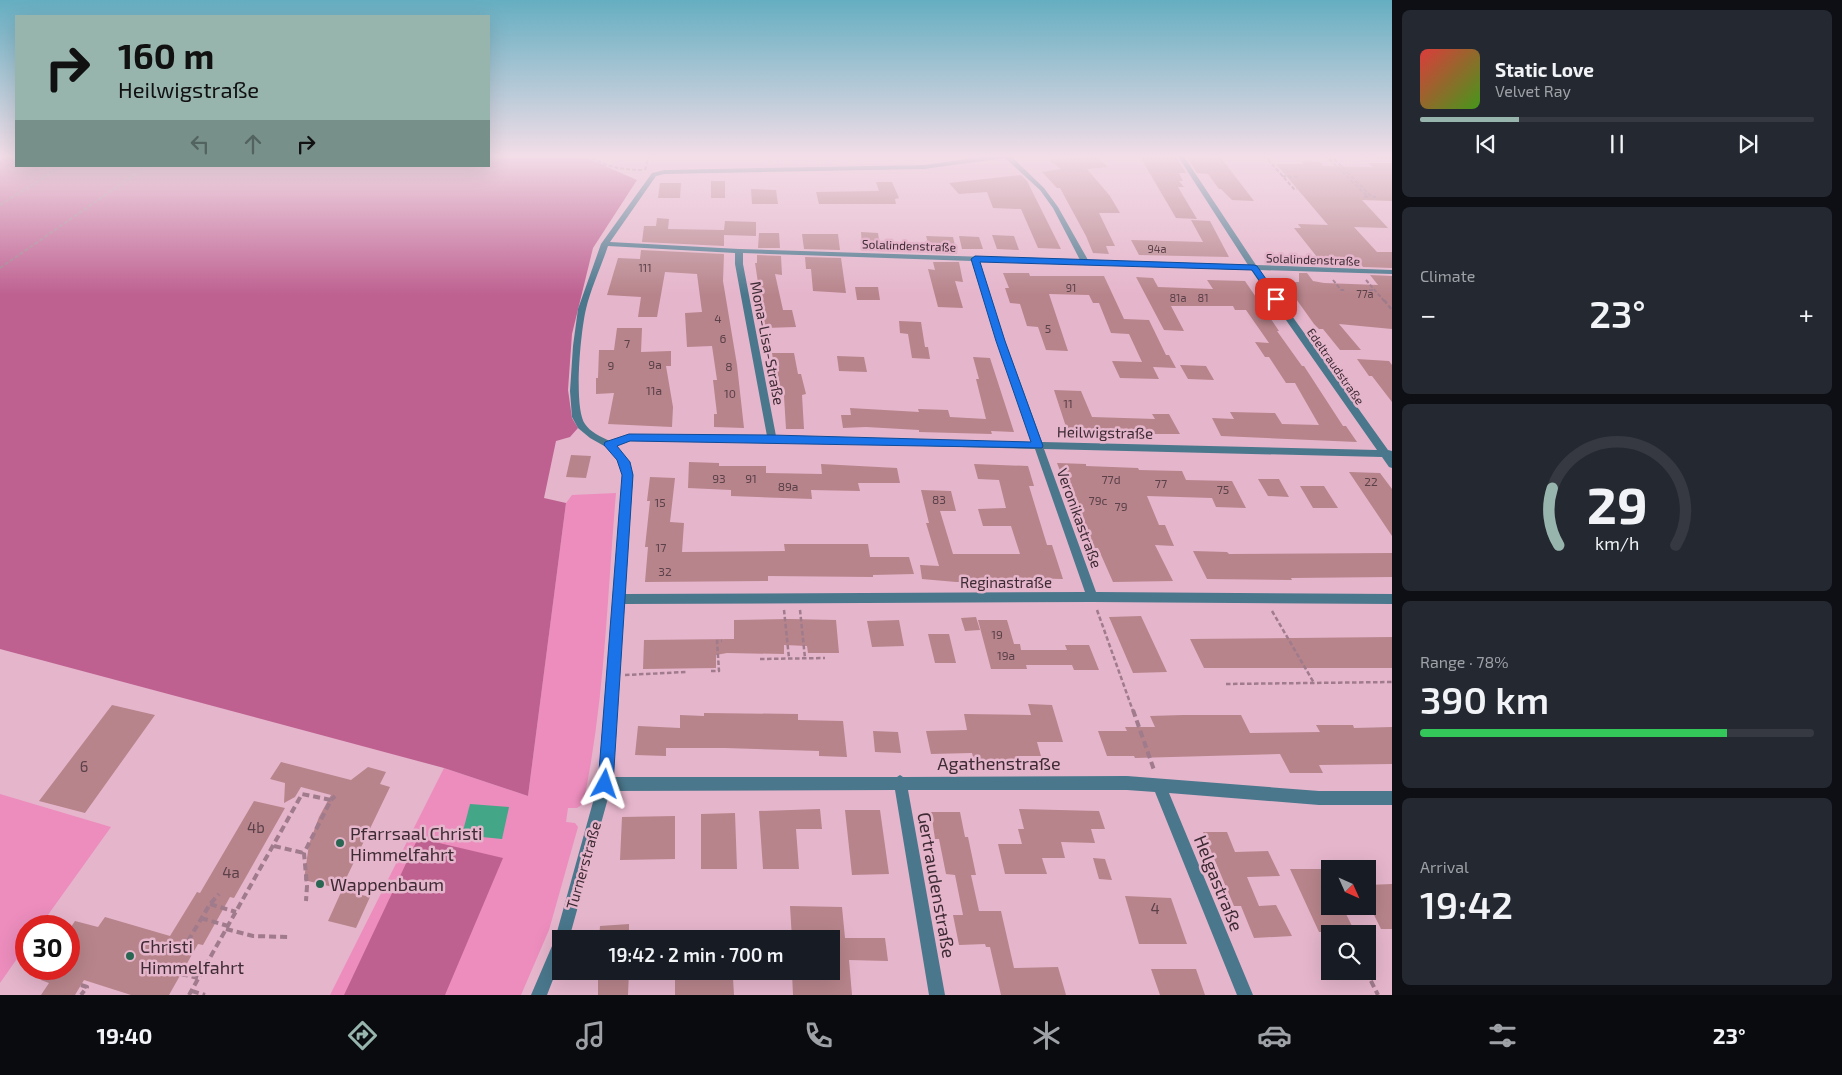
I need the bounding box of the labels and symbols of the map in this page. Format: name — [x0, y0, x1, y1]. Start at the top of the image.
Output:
street label: Solalindenstraße — [862, 236, 956, 254]
house number: 94a — [1147, 242, 1167, 255]
street label: Solalindenstraße — [1266, 250, 1360, 268]
house number: 111 — [638, 261, 652, 274]
pin — [1255, 278, 1297, 320]
street label: Mona-Lisa-Straße — [747, 280, 789, 406]
house number: 91 — [1066, 281, 1076, 294]
house number: 77a — [1356, 287, 1374, 300]
house number: 81a — [1169, 291, 1187, 304]
house number: 81 — [1197, 291, 1209, 304]
house number: 4 — [714, 311, 722, 325]
house number: 5 — [1045, 321, 1051, 335]
street label: Edeltraudstraße — [1305, 325, 1367, 407]
house number: 6 — [720, 331, 727, 345]
house number: 7 — [624, 336, 630, 350]
house number: 9a — [648, 357, 662, 371]
house number: 9 — [608, 358, 615, 372]
house number: 8 — [725, 359, 733, 373]
house number: 11a — [646, 383, 662, 397]
house number: 10 — [724, 386, 736, 400]
house number: 11 — [1063, 396, 1073, 410]
street label: Heilwigstraße — [1057, 422, 1153, 442]
street label: Veronikastraße — [1054, 466, 1106, 570]
house number: 93 — [712, 471, 726, 485]
house number: 91 — [745, 471, 757, 485]
house number: 77d — [1101, 472, 1121, 486]
house number: 22 — [1364, 474, 1378, 488]
house number: 77 — [1155, 476, 1167, 490]
house number: 89a — [778, 479, 798, 493]
house number: 75 — [1217, 482, 1229, 496]
house number: 83 — [932, 492, 946, 506]
house number: 79c — [1089, 493, 1108, 507]
house number: 15 — [654, 495, 666, 509]
house number: 79 — [1114, 499, 1128, 513]
house number: 17 — [656, 540, 666, 554]
house number: 32 — [658, 564, 672, 578]
street label: Reginastraße — [960, 573, 1052, 591]
house number: 19 — [991, 627, 1003, 641]
house number: 19a — [997, 648, 1015, 662]
street label: Agathenstraße — [937, 752, 1061, 774]
house number: 6 — [80, 757, 88, 775]
position arrow — [578, 757, 630, 809]
street label: Gertraudenstraße — [913, 810, 961, 960]
house number: 4b — [247, 818, 265, 836]
street label: Turnerstraße — [562, 819, 604, 911]
place label: Pfarrsaal Christi Himmelfahrt — [350, 822, 482, 865]
street label: Helgastraße — [1190, 832, 1248, 934]
marker: Pfarrsaal Christi Himmelfahrt — [334, 837, 346, 849]
north arrow — [1321, 860, 1376, 915]
house number: 4a — [222, 863, 240, 881]
place label: Wappenbaum — [330, 873, 444, 895]
marker: Wappenbaum — [314, 878, 326, 890]
house number: 4 — [1150, 899, 1160, 917]
speed limit sign: 30 — [15, 915, 80, 980]
place label: Christi Himmelfahrt — [140, 935, 244, 978]
marker: Christi Himmelfahrt — [124, 950, 136, 962]

